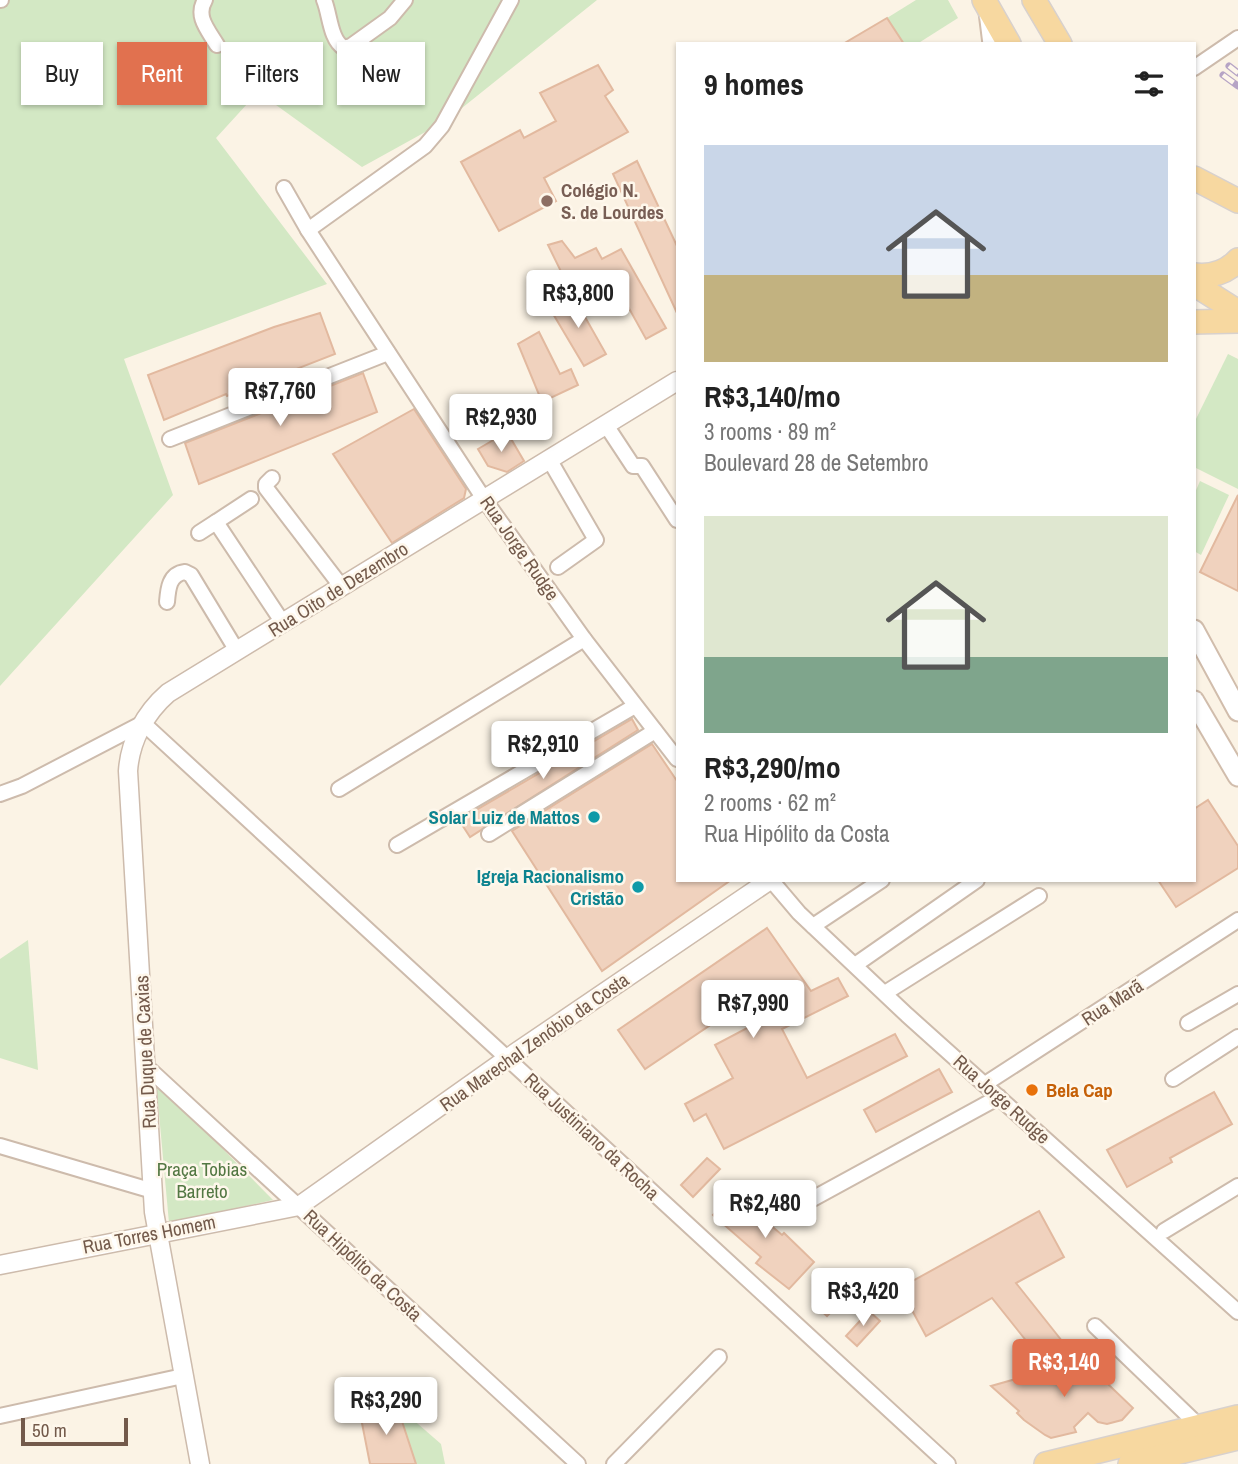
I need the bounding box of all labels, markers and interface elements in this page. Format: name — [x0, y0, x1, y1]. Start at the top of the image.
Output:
chip: Buy — [21, 42, 103, 105]
chip: Rent — [117, 42, 207, 105]
chip: Filters — [221, 42, 323, 105]
chip: New — [337, 42, 425, 105]
text: 9 homes — [704, 64, 804, 104]
icon: filters — [1130, 65, 1168, 103]
place label: Colégio N. S. de Lourdes — [561, 177, 664, 225]
icon: home — [873, 191, 999, 317]
marker: Colégio N. S. de Lourdes — [539, 193, 555, 209]
pin: R$3,800 — [513, 270, 643, 330]
text: R$3,800 — [542, 277, 614, 308]
pin: R$7,760 — [215, 368, 345, 428]
text: R$7,760 — [244, 375, 316, 406]
text: R$3,140/mo — [704, 376, 841, 416]
pin: R$2,930 — [436, 394, 566, 454]
text: R$2,930 — [465, 401, 537, 432]
text: 3 rooms · 89 m² — [704, 416, 836, 447]
text: Boulevard 28 de Setembro — [704, 447, 928, 478]
street label: Rua Jorge Rudge — [474, 491, 566, 605]
street label: Rua Oito de Dezembro — [263, 536, 413, 642]
icon: home — [873, 562, 999, 688]
pin: R$2,910 — [478, 722, 608, 781]
text: R$2,910 — [507, 728, 579, 759]
text: R$3,290/mo — [704, 747, 841, 787]
text: 2 rooms · 62 m² — [704, 787, 836, 818]
place label: Solar Luiz de Mattos — [428, 804, 580, 830]
marker: Solar Luiz de Mattos — [586, 809, 602, 825]
text: Rua Hipólito da Costa — [704, 818, 890, 849]
place label: Igreja Racionalismo Cristão — [477, 863, 624, 911]
marker: Igreja Racionalismo Cristão — [630, 879, 646, 895]
street label: Rua Marechal Zenóbio da Costa — [434, 967, 634, 1117]
street label: Rua Marã — [1076, 972, 1148, 1032]
street label: Rua Duque de Caxias — [128, 975, 162, 1129]
pin: R$7,990 — [688, 981, 818, 1040]
text: R$7,990 — [717, 987, 789, 1018]
street label: Rua Jorge Rudge — [948, 1048, 1056, 1150]
street label: Rua Justiniano da Rocha — [519, 1067, 665, 1206]
place label: Bela Cap — [1046, 1077, 1113, 1103]
marker: Bela Cap — [1024, 1082, 1040, 1098]
park label: Praça Tobias Barreto — [157, 1156, 248, 1204]
pin: R$2,480 — [700, 1180, 830, 1240]
text: R$2,480 — [729, 1187, 801, 1218]
street label: Rua Hipólito da Costa — [298, 1203, 428, 1327]
street label: Rua Torres Homem — [80, 1208, 218, 1260]
pin: R$3,420 — [798, 1268, 928, 1328]
text: R$3,420 — [827, 1275, 899, 1306]
pin: R$3,140 — [999, 1340, 1129, 1399]
text: R$3,140 — [1028, 1346, 1100, 1377]
pin: R$3,290 — [321, 1378, 451, 1437]
text: R$3,290 — [350, 1384, 422, 1415]
scale bar — [21, 1415, 128, 1447]
text: 50 m — [32, 1417, 67, 1443]

